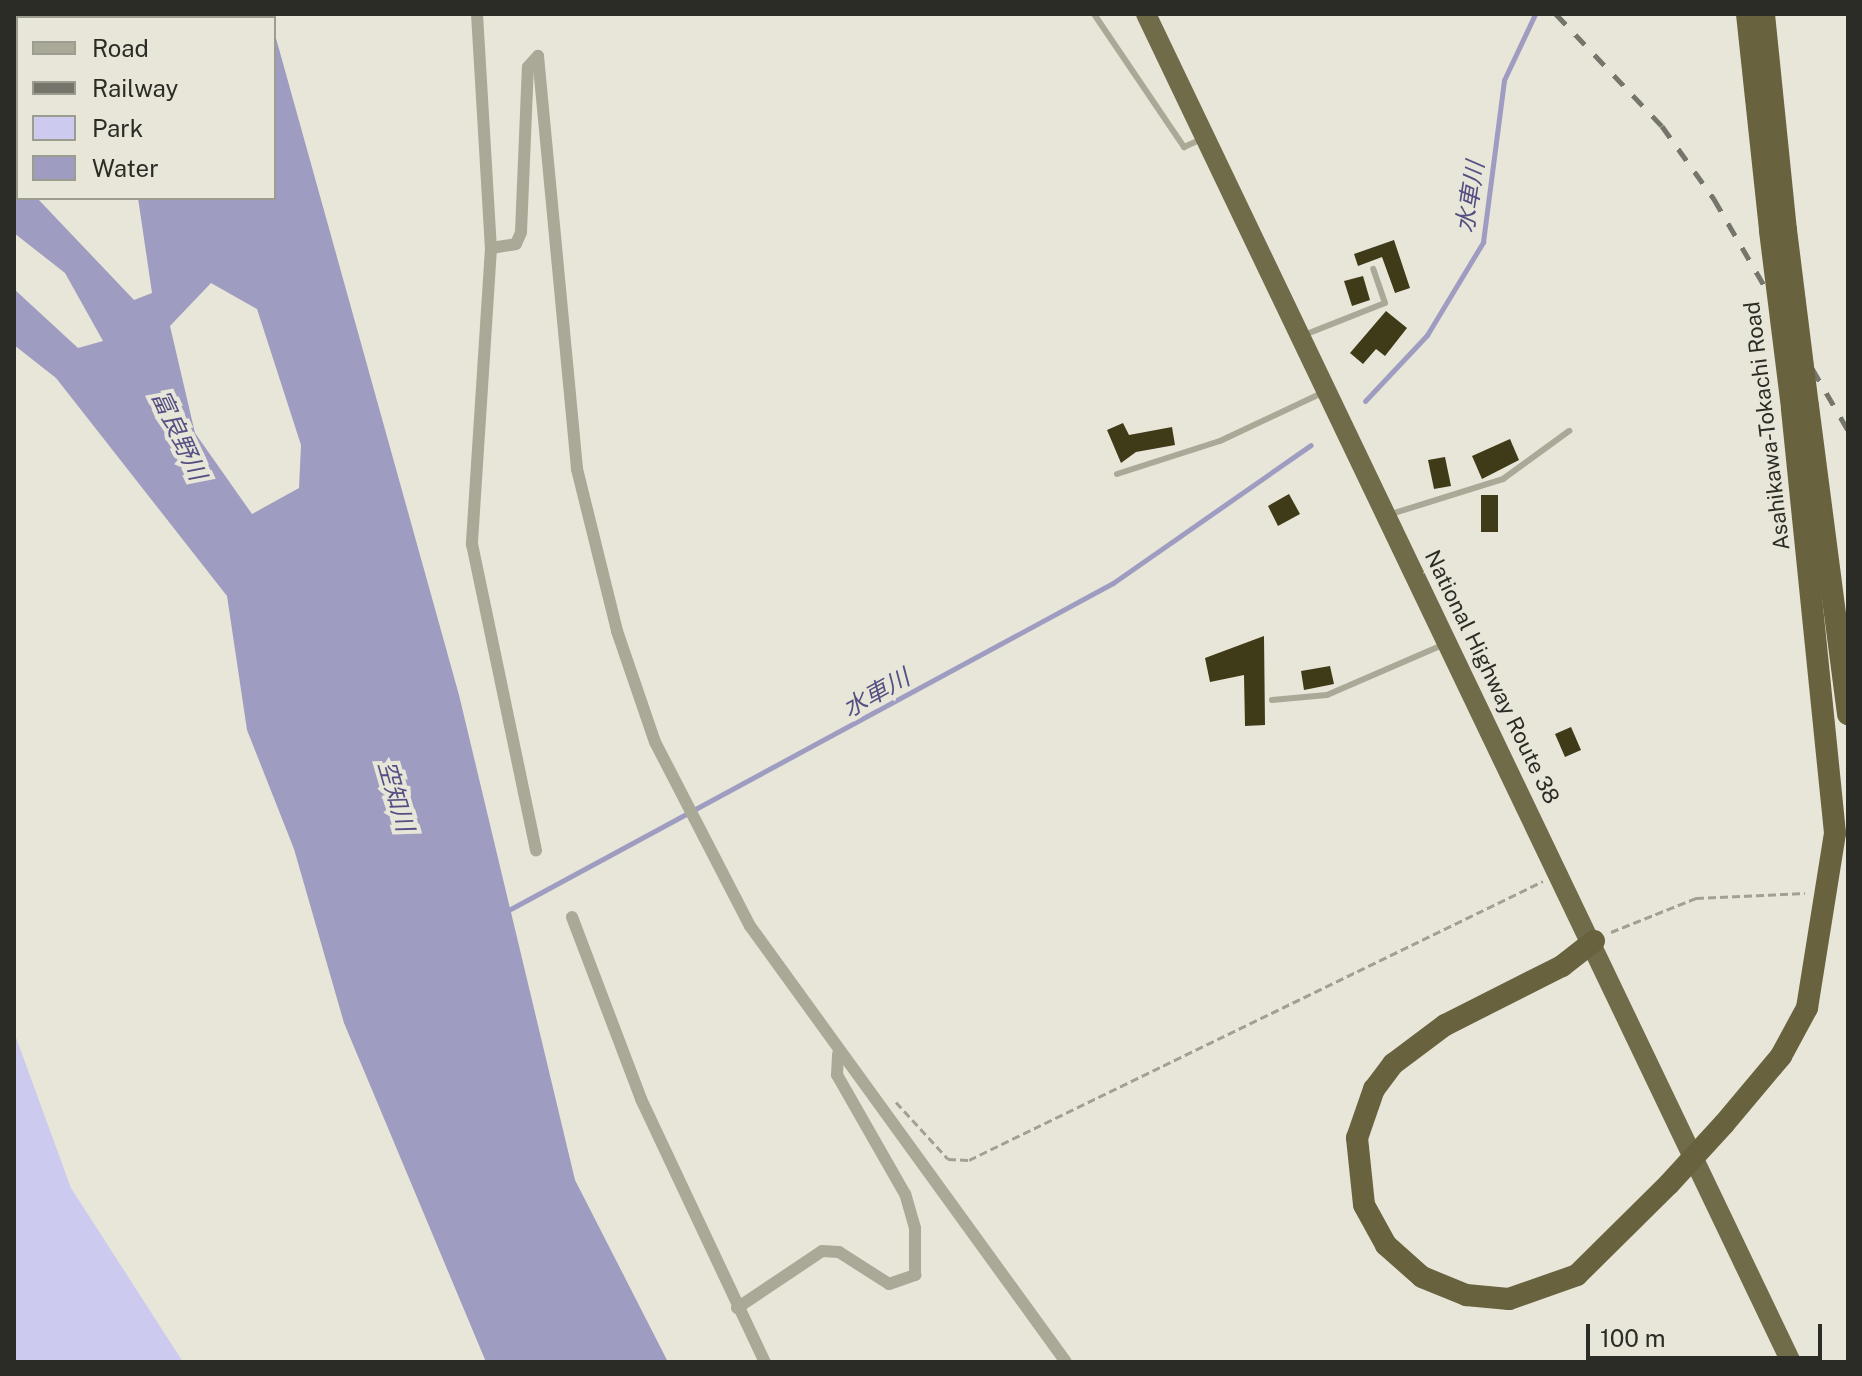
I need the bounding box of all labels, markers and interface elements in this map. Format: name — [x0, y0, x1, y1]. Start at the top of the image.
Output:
legend — [16, 16, 276, 200]
text: Road — [92, 34, 149, 62]
text: Railway — [92, 74, 178, 102]
text: Park — [92, 114, 143, 142]
text: Water — [92, 154, 159, 182]
water label: 水車川 — [1450, 159, 1490, 235]
street label: Asahikawa-Tokachi Road — [1739, 300, 1795, 552]
water label: 富良野川 — [146, 385, 212, 485]
street label: National Highway Route 38 — [1419, 546, 1565, 808]
water label: 水車川 — [838, 663, 914, 723]
water label: 空知川 — [372, 757, 420, 835]
scale bar — [1590, 1308, 1826, 1358]
text: 100 m — [1600, 1324, 1666, 1352]

